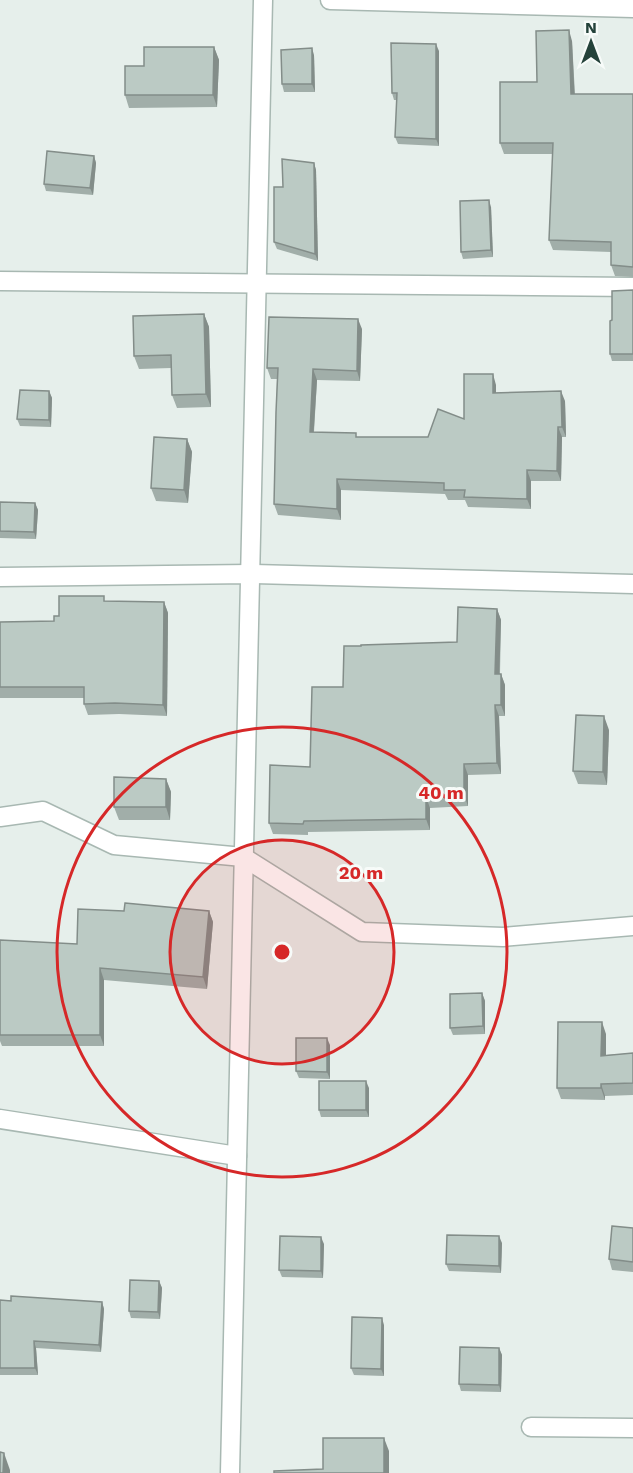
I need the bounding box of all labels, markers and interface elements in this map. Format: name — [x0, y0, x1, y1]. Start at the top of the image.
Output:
north arrow — [561, 12, 621, 72]
text: N — [585, 18, 597, 37]
text: 40 m — [418, 782, 464, 803]
text: 20 m — [339, 862, 383, 883]
centre of rings — [272, 942, 292, 962]

